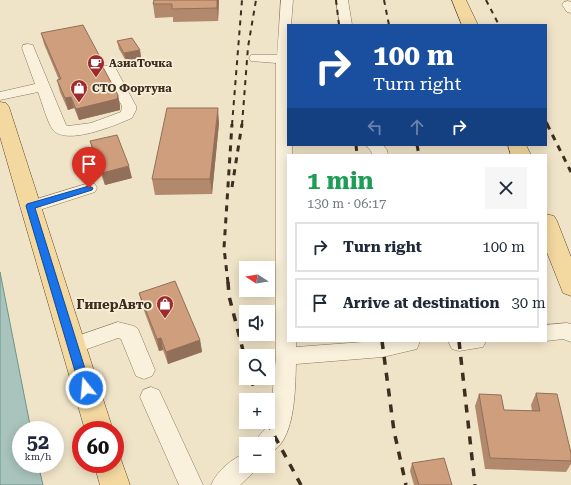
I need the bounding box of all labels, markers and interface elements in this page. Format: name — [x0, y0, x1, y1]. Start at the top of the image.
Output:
text: 100 m — [373, 39, 454, 72]
icon: right — [307, 40, 359, 92]
cafe icon: АзиаТочка — [86, 53, 106, 78]
place label: АзиаТочка — [109, 57, 173, 70]
text: Turn right — [373, 73, 461, 94]
shop icon: СТО Фортуна — [69, 78, 89, 103]
place label: СТО Фортуна — [92, 82, 172, 95]
icon: left — [364, 116, 386, 138]
icon: ahead — [406, 116, 428, 138]
icon: right — [448, 116, 470, 138]
pin — [72, 147, 106, 188]
icon: arrive — [78, 153, 100, 175]
text: 1 min — [307, 167, 374, 195]
button: close — [485, 167, 527, 209]
text: 130 m · 06:17 — [307, 196, 386, 211]
icon: right — [309, 236, 331, 258]
text: Turn right — [343, 238, 422, 256]
text: 100 m — [482, 238, 525, 256]
north arrow — [239, 261, 275, 297]
map controls — [239, 261, 275, 473]
icon: arrive — [309, 292, 331, 314]
shop icon: ГиперАвто — [155, 294, 175, 319]
text: Arrive at destination — [343, 294, 499, 312]
text: 30 m — [511, 294, 546, 312]
place label: ГиперАвто — [77, 297, 152, 312]
button: sound — [239, 305, 275, 341]
button: search — [239, 349, 275, 385]
position arrow — [65, 367, 107, 409]
button: + — [239, 393, 275, 429]
speed limit sign: 60 — [72, 421, 124, 473]
text: 52 — [27, 430, 49, 454]
button: − — [239, 437, 275, 473]
text: km/h — [25, 451, 51, 462]

